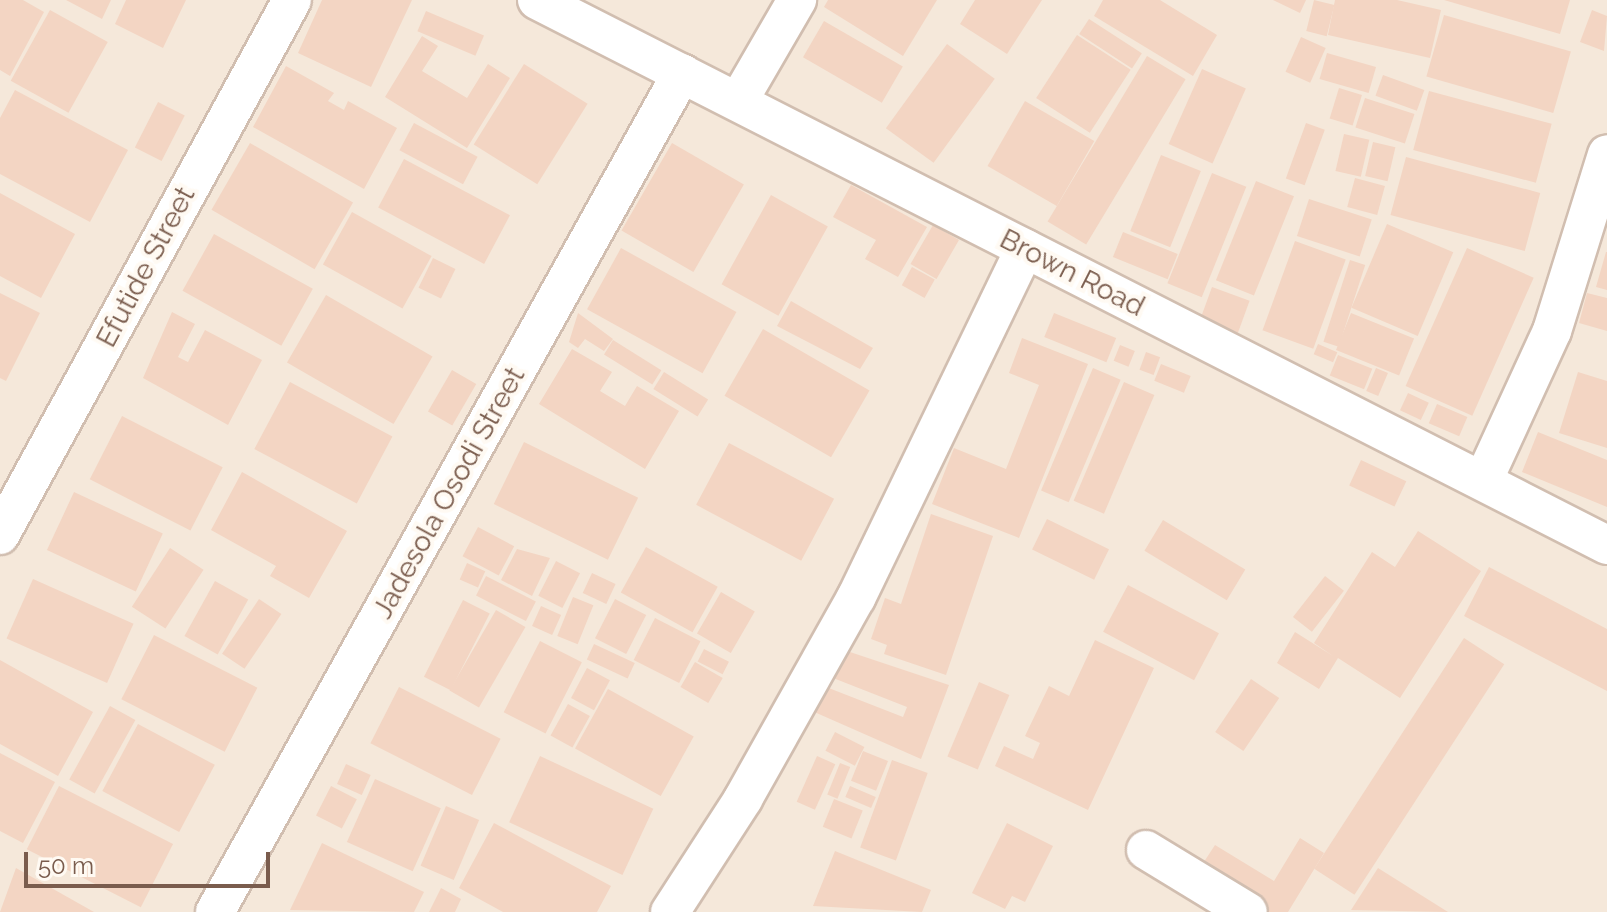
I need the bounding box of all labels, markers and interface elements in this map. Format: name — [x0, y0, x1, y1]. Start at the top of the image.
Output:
street label: Efutide Street — [90, 181, 202, 353]
street label: Brown Road — [994, 222, 1150, 324]
street label: Jadesola Osodi Street — [366, 362, 532, 624]
scale bar — [28, 836, 274, 886]
text: 50 m — [38, 851, 94, 880]

